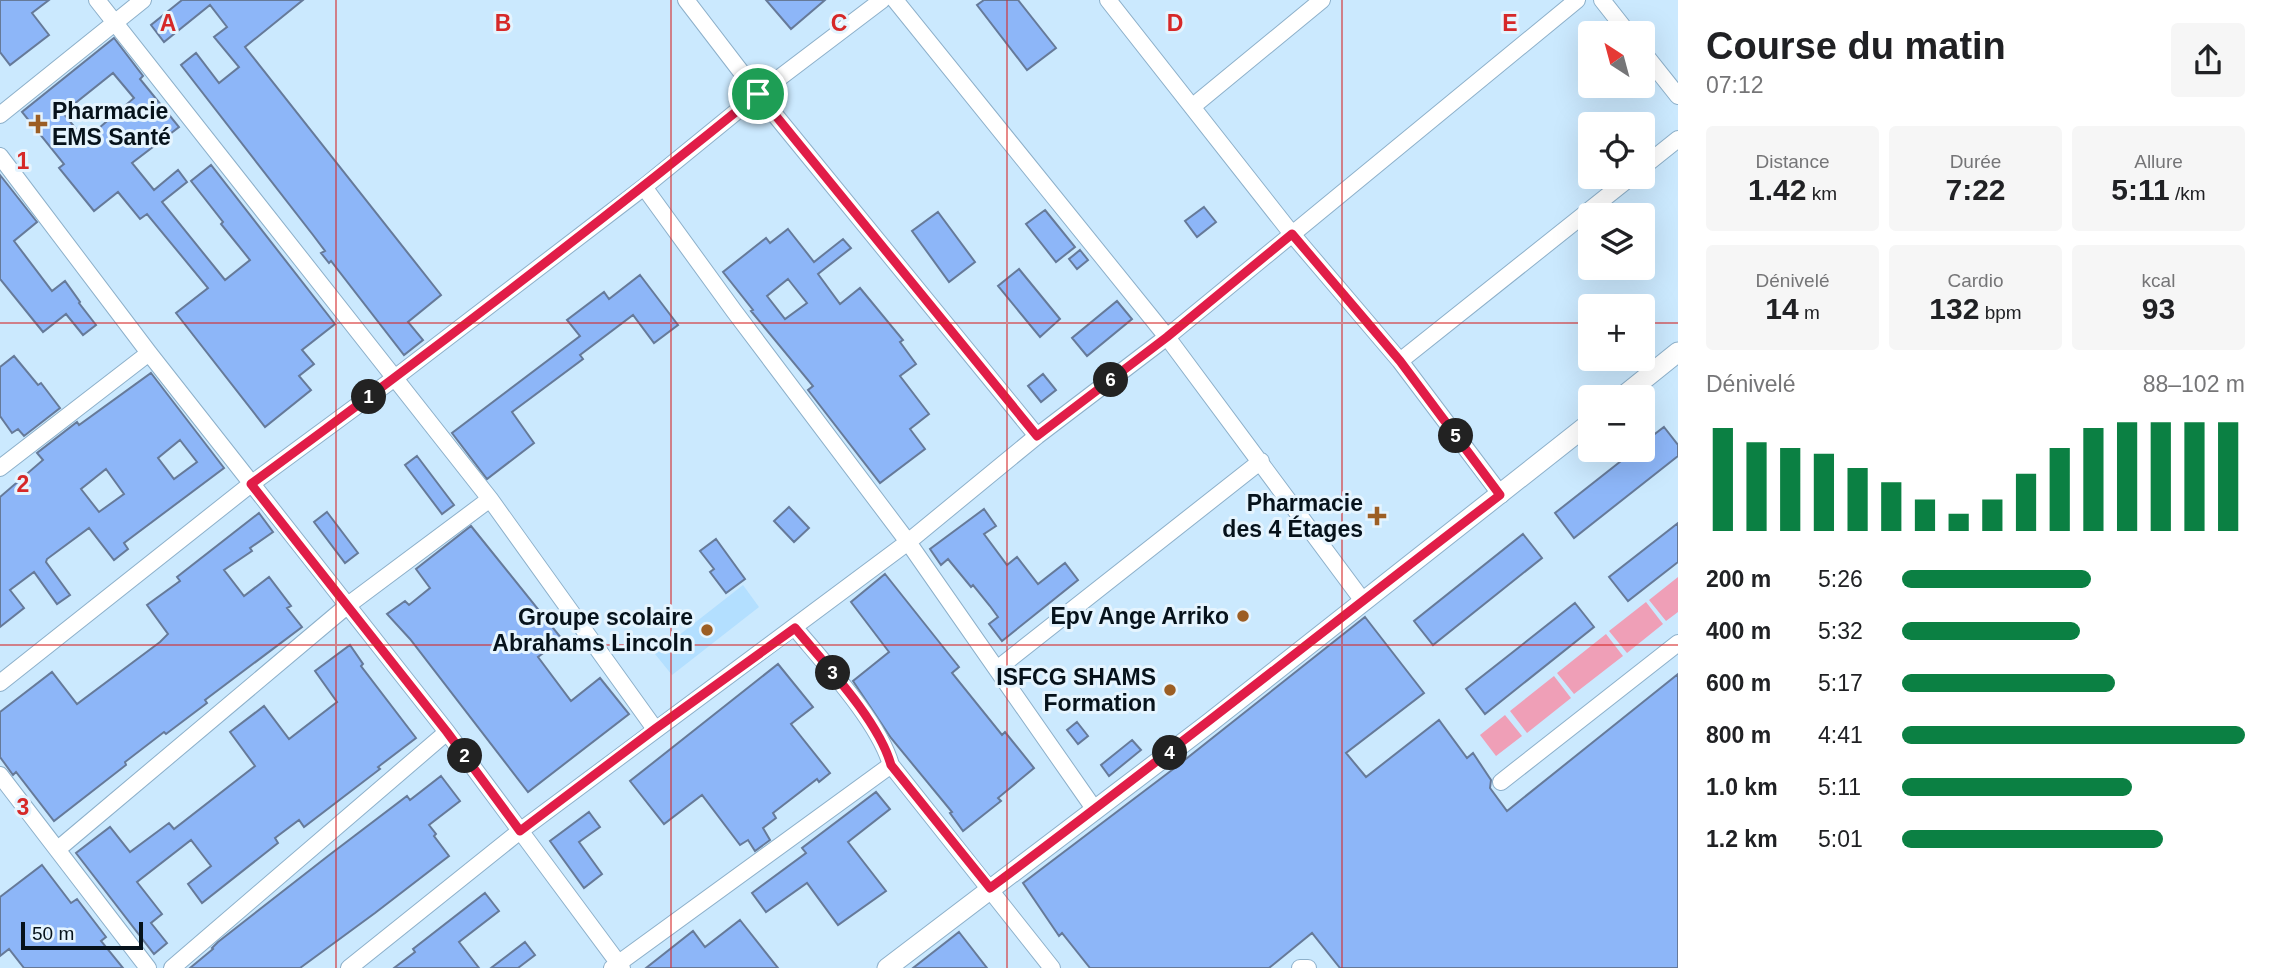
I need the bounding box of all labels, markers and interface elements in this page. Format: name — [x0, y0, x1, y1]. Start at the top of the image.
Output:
text: A — [160, 10, 176, 36]
text: B — [495, 10, 511, 36]
text: C — [831, 10, 847, 36]
text: D — [1167, 10, 1183, 36]
text: E — [1502, 10, 1518, 36]
north arrow — [1578, 21, 1656, 98]
map controls — [1578, 21, 1655, 462]
button: share — [2171, 23, 2245, 97]
text: Course du matin — [1706, 25, 2006, 67]
pin — [728, 64, 788, 124]
text: 07:12 — [1706, 72, 1764, 98]
icon: arrive — [739, 75, 777, 113]
place label: Pharmacie EMS Santé — [52, 98, 171, 150]
button: locate — [1578, 112, 1655, 189]
marker: Pharmacie EMS Santé — [30, 116, 46, 132]
text: 1 — [17, 148, 30, 174]
text: Distance — [1756, 151, 1829, 172]
text: Durée — [1950, 151, 2001, 172]
text: Allure — [2134, 151, 2183, 172]
text: 1.42 — [1748, 173, 1806, 206]
text: 7:22 — [1945, 173, 2006, 206]
text: 5:11 — [2111, 173, 2170, 206]
text: km — [1806, 183, 1837, 204]
text: /km — [2170, 183, 2206, 204]
button: layers — [1578, 203, 1655, 280]
text: Dénivelé — [1756, 270, 1829, 291]
text: Cardio — [1948, 270, 2003, 291]
text: kcal — [2142, 270, 2175, 291]
text: 14 — [1765, 292, 1799, 325]
text: 132 — [1929, 292, 1979, 325]
text: 93 — [2142, 292, 2175, 325]
button: + — [1578, 294, 1655, 371]
text: m — [1799, 302, 1820, 323]
text: bpm — [1979, 302, 2022, 323]
pin: 6 — [1094, 362, 1128, 398]
text: 6 — [1105, 369, 1116, 390]
text: Dénivelé — [1706, 371, 1796, 397]
text: 88–102 m — [2143, 371, 2245, 397]
pin: 1 — [352, 380, 386, 414]
button: − — [1578, 385, 1655, 462]
text: 1 — [363, 386, 374, 407]
pin: 5 — [1438, 418, 1474, 453]
text: 5 — [1450, 425, 1461, 446]
text: 2 — [17, 471, 29, 497]
place label: Pharmacie des 4 Étages — [1222, 490, 1363, 542]
marker: Pharmacie des 4 Étages — [1369, 508, 1385, 524]
text: 200 m — [1706, 566, 1771, 592]
text: 5:26 — [1818, 566, 1863, 592]
place label: Epv Ange Arriko — [1051, 603, 1229, 629]
place label: Groupe scolaire Abrahams Lincoln — [492, 604, 693, 656]
marker: Epv Ange Arriko — [1235, 608, 1251, 624]
text: 400 m — [1706, 618, 1771, 644]
text: 5:32 — [1818, 618, 1863, 644]
marker: Groupe scolaire Abrahams Lincoln — [699, 622, 715, 638]
pin: 3 — [816, 656, 850, 690]
text: 3 — [827, 662, 838, 683]
place label: ISFCG SHAMS Formation — [996, 664, 1156, 716]
text: 600 m — [1706, 670, 1771, 696]
text: 5:17 — [1818, 670, 1863, 696]
marker: ISFCG SHAMS Formation — [1162, 682, 1178, 698]
text: 800 m — [1706, 722, 1771, 748]
text: 4:41 — [1818, 722, 1863, 748]
pin: 4 — [1152, 736, 1188, 770]
pin: 2 — [448, 738, 482, 774]
text: 4 — [1164, 742, 1175, 763]
text: 2 — [459, 745, 470, 766]
text: 1.0 km — [1706, 774, 1778, 800]
text: 5:11 — [1818, 774, 1861, 800]
text: 3 — [17, 794, 29, 820]
text: 1.2 km — [1706, 826, 1778, 852]
text: 5:01 — [1818, 826, 1863, 852]
scale bar — [21, 919, 144, 951]
text: 50 m — [32, 923, 74, 944]

